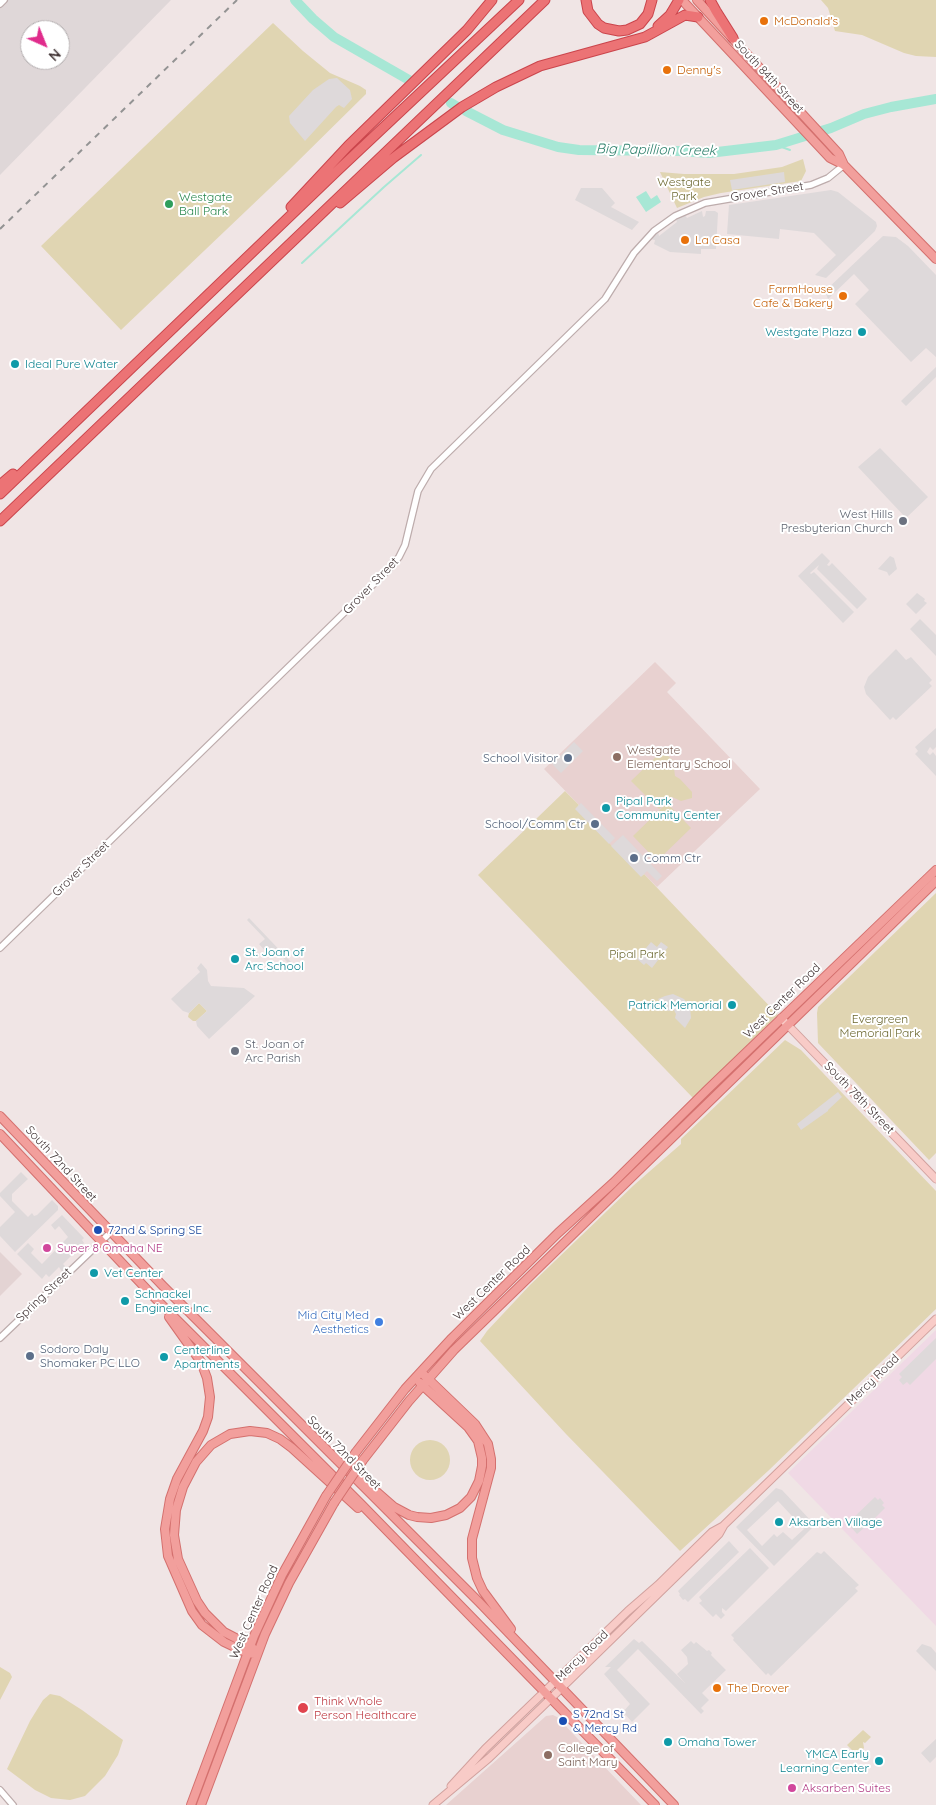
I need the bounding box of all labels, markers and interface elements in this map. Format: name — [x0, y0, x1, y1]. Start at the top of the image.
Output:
place label: McDonald's — [774, 14, 838, 28]
marker: McDonald's — [758, 15, 770, 27]
north arrow — [20, 20, 70, 70]
street label: South 84th Street — [731, 37, 807, 117]
text: N — [45, 45, 65, 65]
place label: Denny's — [677, 63, 721, 77]
marker: Denny's — [661, 64, 673, 76]
water label: Big Papillion Creek — [596, 141, 716, 159]
park label: Westgate Park — [657, 175, 711, 203]
street label: Grover Street — [730, 179, 804, 205]
place label: Westgate Ball Park — [179, 190, 232, 218]
marker: Westgate Ball Park — [163, 198, 175, 210]
place label: La Casa — [695, 233, 740, 247]
marker: La Casa — [679, 234, 691, 246]
place label: FarmHouse Cafe & Bakery — [753, 282, 833, 310]
marker: FarmHouse Cafe & Bakery — [837, 290, 849, 302]
place label: Westgate Plaza — [765, 325, 852, 339]
marker: Westgate Plaza — [856, 326, 868, 338]
place label: Ideal Pure Water — [25, 357, 118, 371]
marker: Ideal Pure Water — [9, 358, 21, 370]
place label: West Hills Presbyterian Church — [781, 507, 893, 535]
marker: West Hills Presbyterian Church — [897, 515, 909, 527]
street label: Grover Street — [340, 555, 402, 617]
place label: Westgate Elementary School — [627, 743, 731, 771]
place label: School Visitor — [483, 751, 558, 765]
marker: Westgate Elementary School — [611, 751, 623, 763]
marker: School Visitor — [562, 752, 574, 764]
place label: Pipal Park Community Center — [616, 794, 720, 822]
marker: Pipal Park Community Center — [600, 802, 612, 814]
place label: School/Comm Ctr — [485, 817, 585, 831]
marker: School/Comm Ctr — [589, 818, 601, 830]
street label: Grover Street — [50, 838, 112, 900]
place label: Comm Ctr — [644, 851, 701, 865]
marker: Comm Ctr — [628, 852, 640, 864]
place label: St. Joan of Arc School — [245, 945, 304, 973]
park label: Pipal Park — [609, 947, 665, 961]
marker: St. Joan of Arc School — [229, 953, 241, 965]
street label: West Center Road — [741, 961, 823, 1041]
place label: Patrick Memorial — [628, 998, 722, 1012]
marker: Patrick Memorial — [726, 999, 738, 1011]
park label: Evergreen Memorial Park — [840, 1012, 920, 1040]
place label: St. Joan of Arc Parish — [245, 1037, 304, 1065]
marker: St. Joan of Arc Parish — [229, 1045, 241, 1057]
street label: South 78th Street — [821, 1059, 897, 1137]
street label: South 72nd Street — [22, 1123, 100, 1205]
place label: 72nd & Spring SE — [108, 1223, 202, 1237]
marker: 72nd & Spring SE — [92, 1224, 104, 1236]
place label: Super 8 Omaha NE — [57, 1241, 163, 1255]
marker: Super 8 Omaha NE — [41, 1242, 53, 1254]
street label: West Center Road — [451, 1243, 533, 1323]
street label: Spring Street — [13, 1265, 75, 1325]
place label: Vet Center — [104, 1266, 163, 1280]
marker: Vet Center — [88, 1267, 100, 1279]
place label: Schnackel Engineers Inc. — [135, 1287, 211, 1315]
marker: Schnackel Engineers Inc. — [119, 1295, 131, 1307]
place label: Mid City Med Aesthetics — [297, 1308, 369, 1336]
marker: Mid City Med Aesthetics — [373, 1316, 385, 1328]
place label: Sodoro Daly Shomaker PC LLO — [40, 1342, 140, 1370]
place label: Centerline Apartments — [174, 1343, 240, 1371]
marker: Sodoro Daly Shomaker PC LLO — [24, 1350, 36, 1362]
marker: Centerline Apartments — [158, 1351, 170, 1363]
street label: Mercy Road — [844, 1352, 902, 1408]
street label: South 72nd Street — [304, 1413, 384, 1493]
place label: Aksarben Village — [789, 1515, 882, 1529]
marker: Aksarben Village — [773, 1516, 785, 1528]
street label: West Center Road — [227, 1563, 281, 1661]
street label: Mercy Road — [553, 1628, 611, 1684]
place label: The Drover — [727, 1681, 789, 1695]
marker: The Drover — [711, 1682, 723, 1694]
place label: Think Whole Person Healthcare — [314, 1694, 416, 1722]
marker: Think Whole Person Healthcare — [296, 1701, 310, 1715]
place label: S 72nd St & Mercy Rd — [573, 1707, 637, 1735]
marker: S 72nd St & Mercy Rd — [557, 1715, 569, 1727]
place label: Omaha Tower — [678, 1735, 756, 1749]
marker: Omaha Tower — [662, 1736, 674, 1748]
place label: College of Saint Mary — [558, 1741, 617, 1769]
place label: YMCA Early Learning Center — [780, 1747, 869, 1775]
marker: College of Saint Mary — [542, 1749, 554, 1761]
marker: YMCA Early Learning Center — [873, 1755, 885, 1767]
place label: Aksarben Suites — [802, 1781, 891, 1795]
marker: Aksarben Suites — [786, 1782, 798, 1794]

